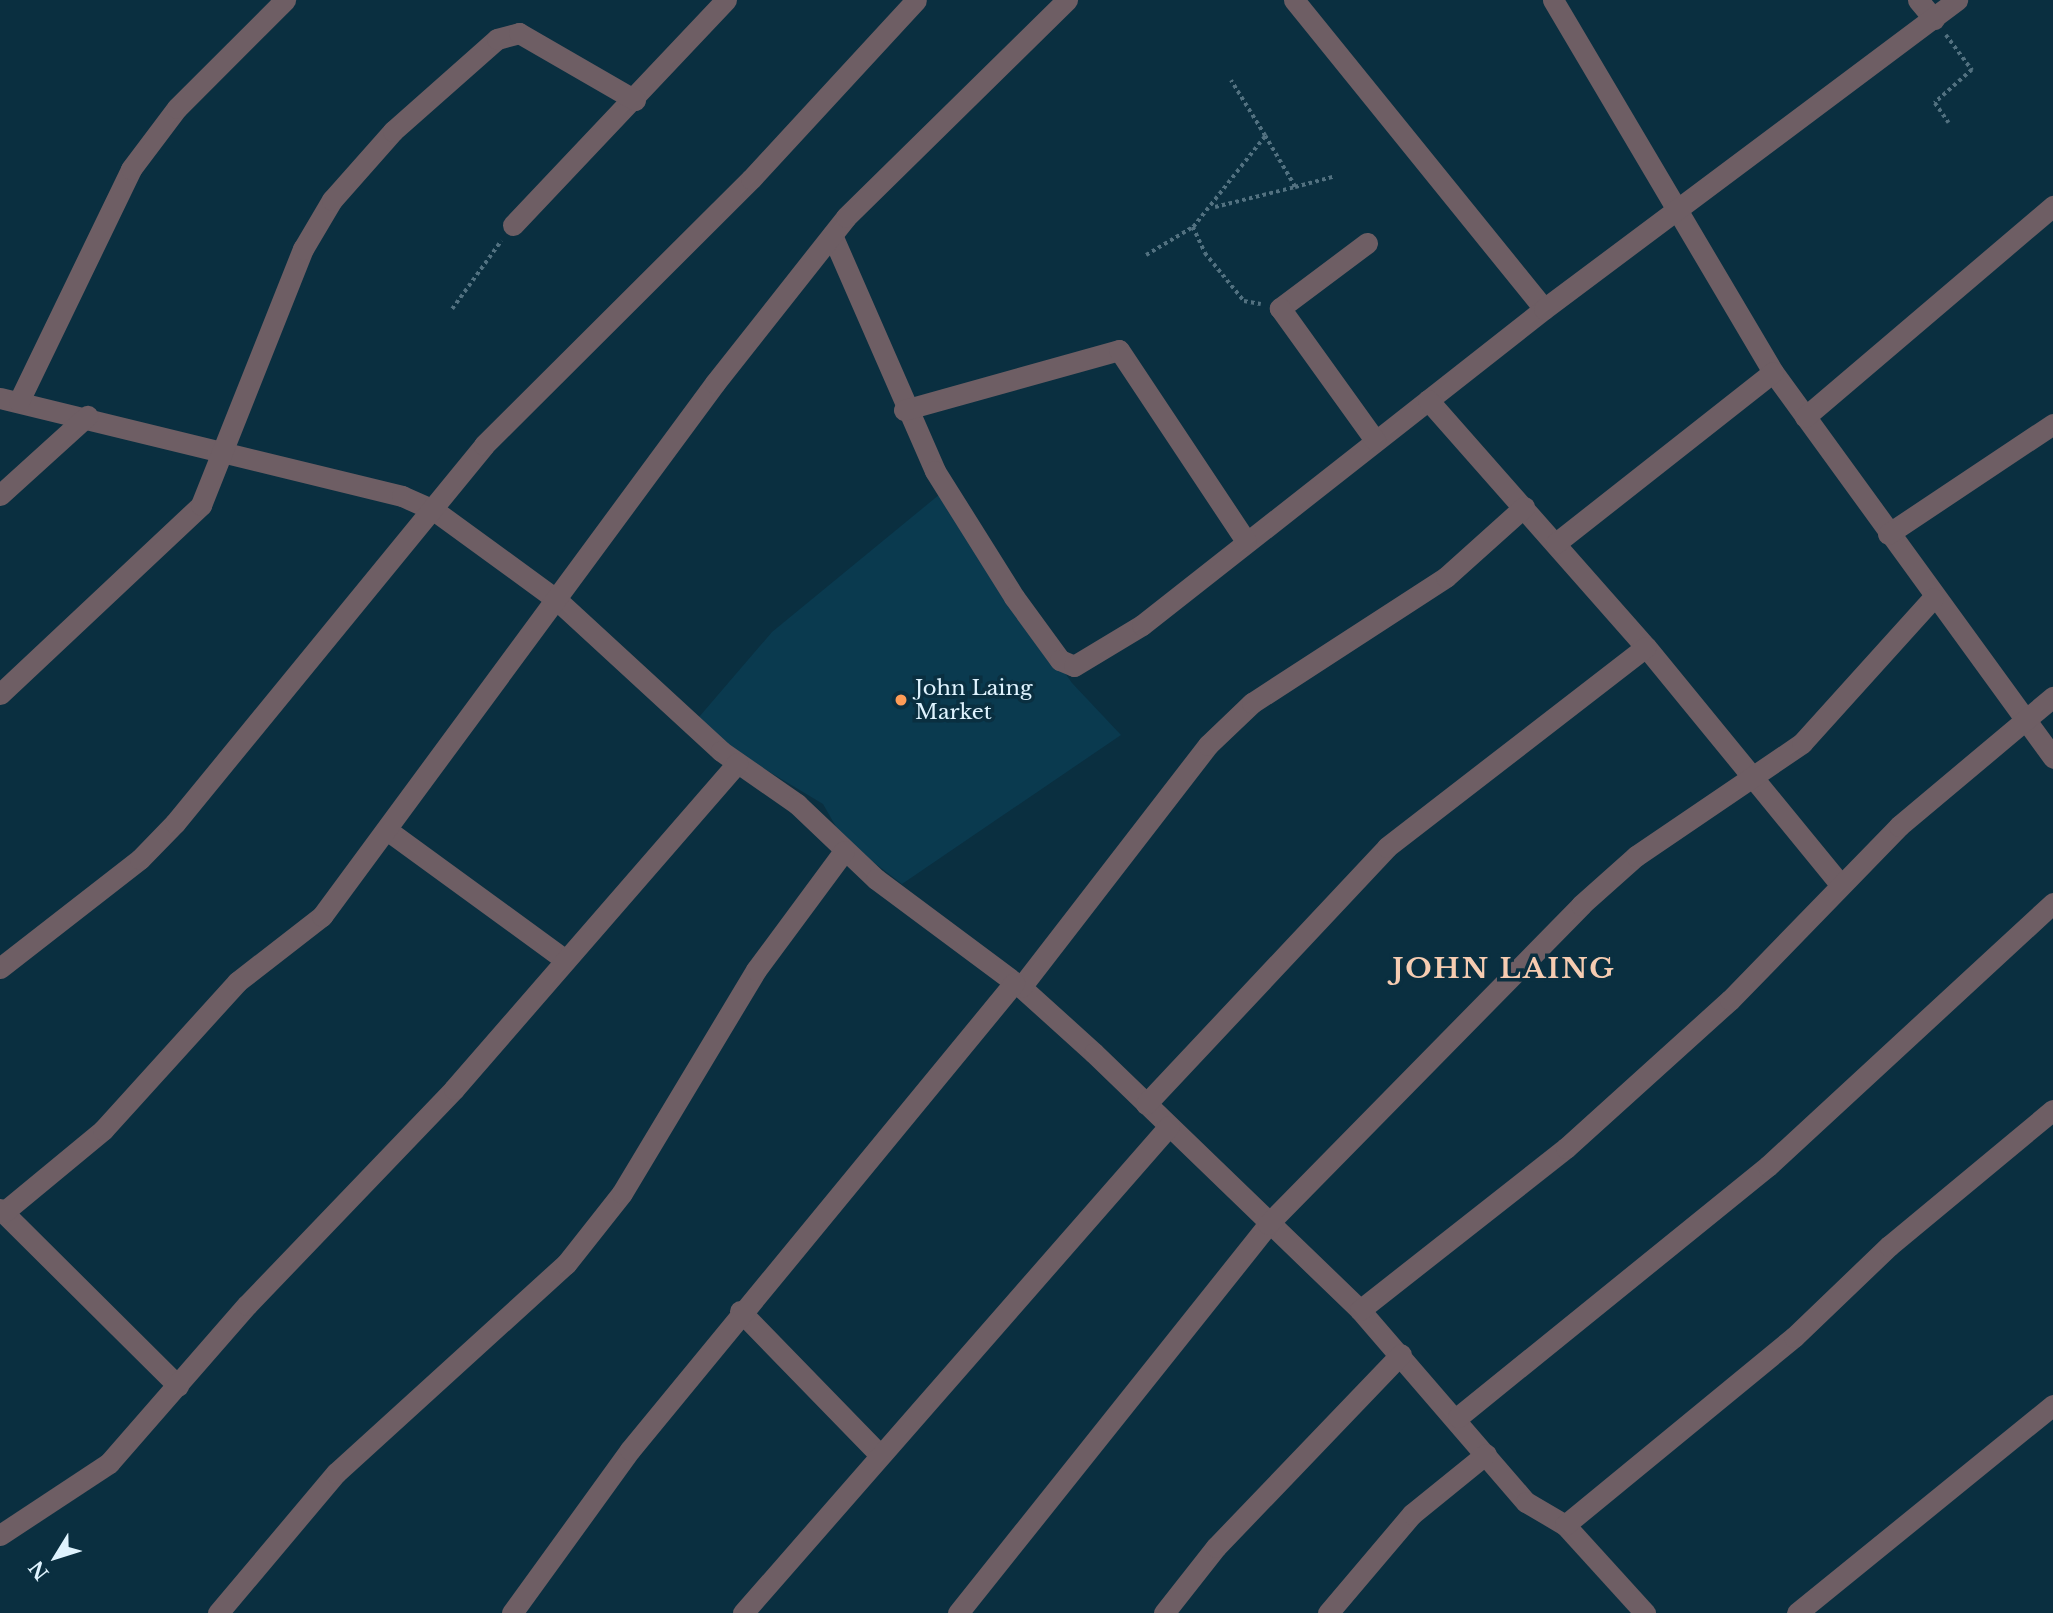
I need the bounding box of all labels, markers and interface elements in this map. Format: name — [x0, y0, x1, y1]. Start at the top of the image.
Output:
place label: John Laing Market — [915, 675, 1032, 725]
marker: John Laing Market — [893, 692, 909, 708]
district label: JOHN LAING — [1393, 952, 1615, 986]
north arrow — [21, 1522, 91, 1592]
text: N — [24, 1556, 54, 1584]

